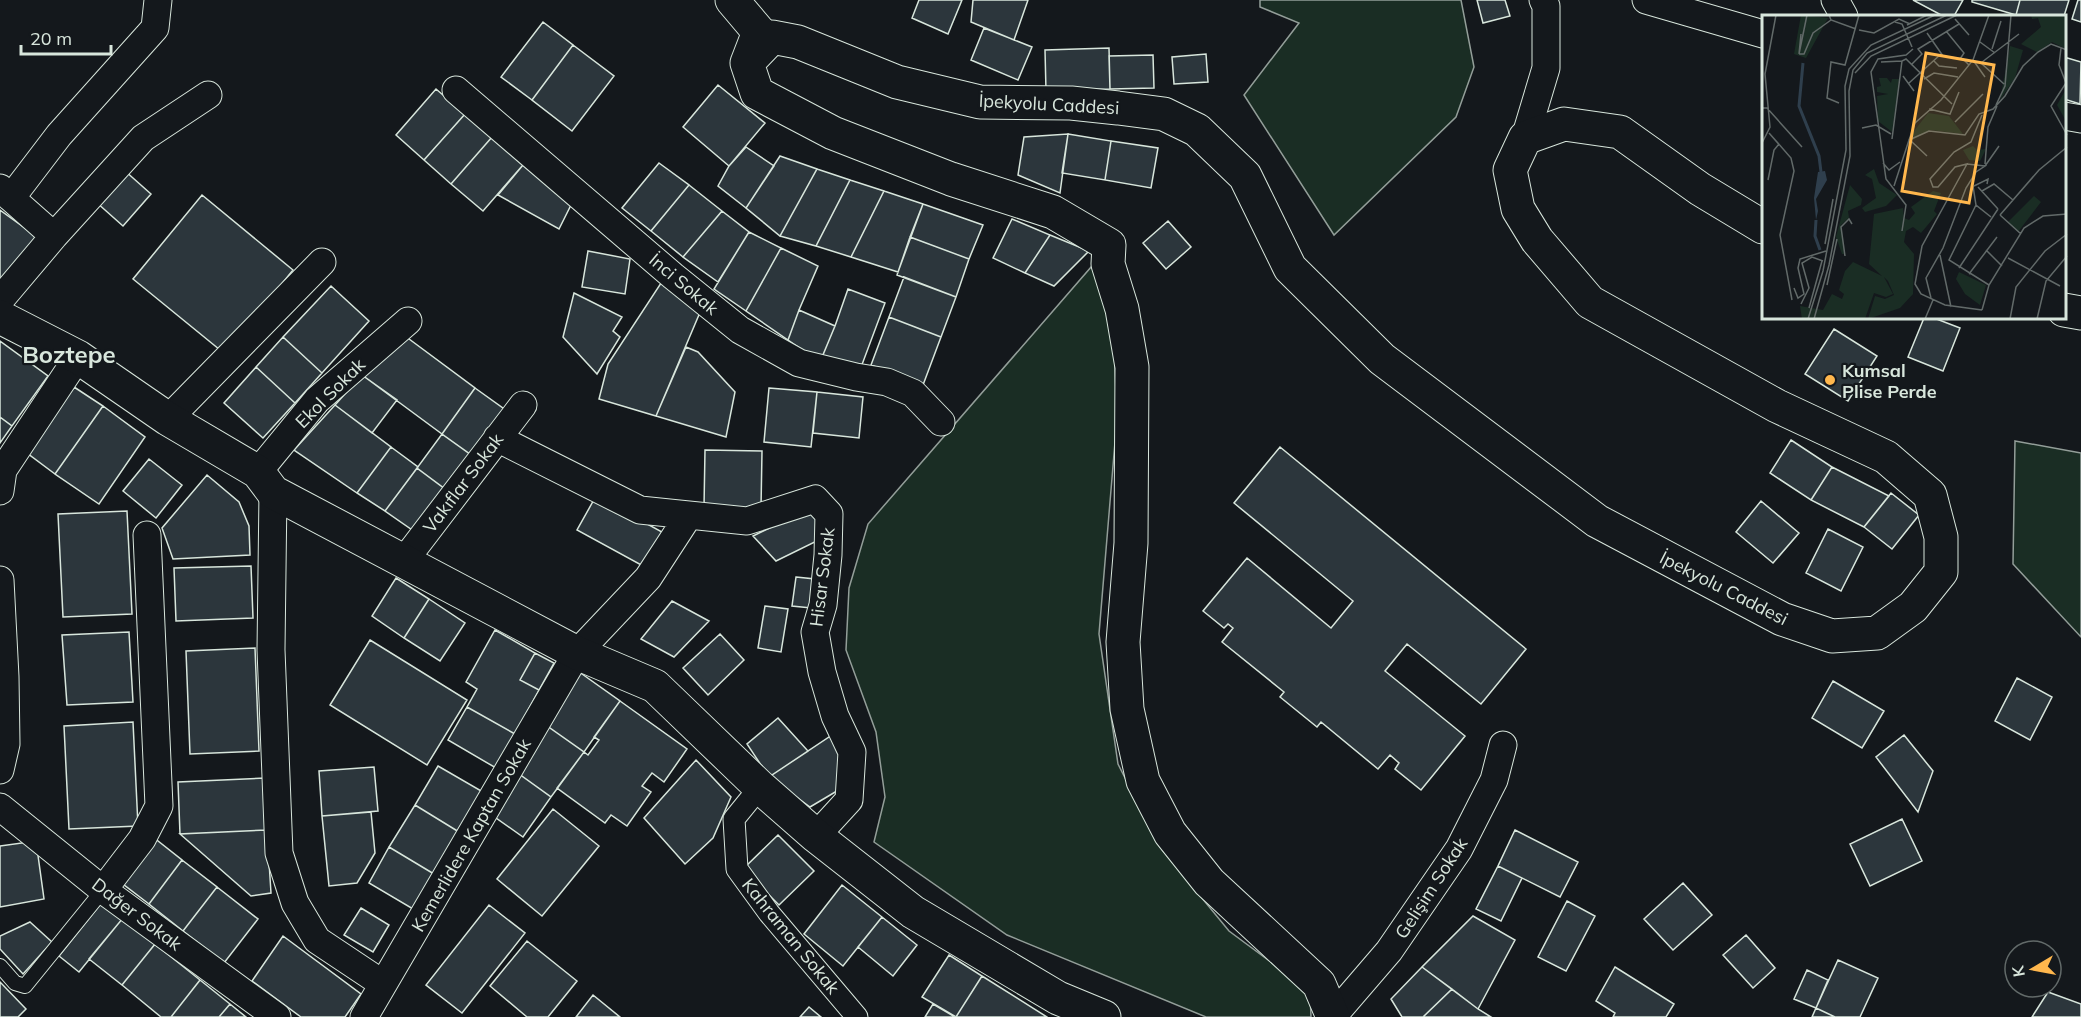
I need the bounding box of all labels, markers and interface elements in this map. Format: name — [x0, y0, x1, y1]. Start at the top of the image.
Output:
inset map — [1762, 15, 2066, 320]
scale bar — [21, 18, 111, 56]
text: 20 m — [30, 27, 72, 50]
street label: İpekyolu Caddesi — [978, 89, 1120, 119]
street label: İnci Sokak — [644, 248, 724, 320]
district label: Boztepe — [22, 339, 116, 369]
street label: Ekol Sokak — [290, 353, 370, 433]
place label: Kumsal Plise Perde — [1842, 359, 1937, 403]
marker: Kumsal Plise Perde — [1823, 373, 1837, 387]
street label: Vakıflar Sokak — [418, 428, 508, 537]
street label: Hisar Sokak — [805, 525, 840, 628]
street label: İpekyolu Caddesi — [1656, 546, 1792, 630]
street label: Kemerlidere Kaptan Sokak — [406, 734, 536, 936]
street label: Gelişim Sokak — [1390, 832, 1473, 943]
street label: Dağer Sokak — [87, 873, 187, 956]
street label: Kahraman Sokak — [737, 873, 845, 999]
north arrow — [2003, 939, 2063, 999]
text: K — [2007, 963, 2029, 979]

